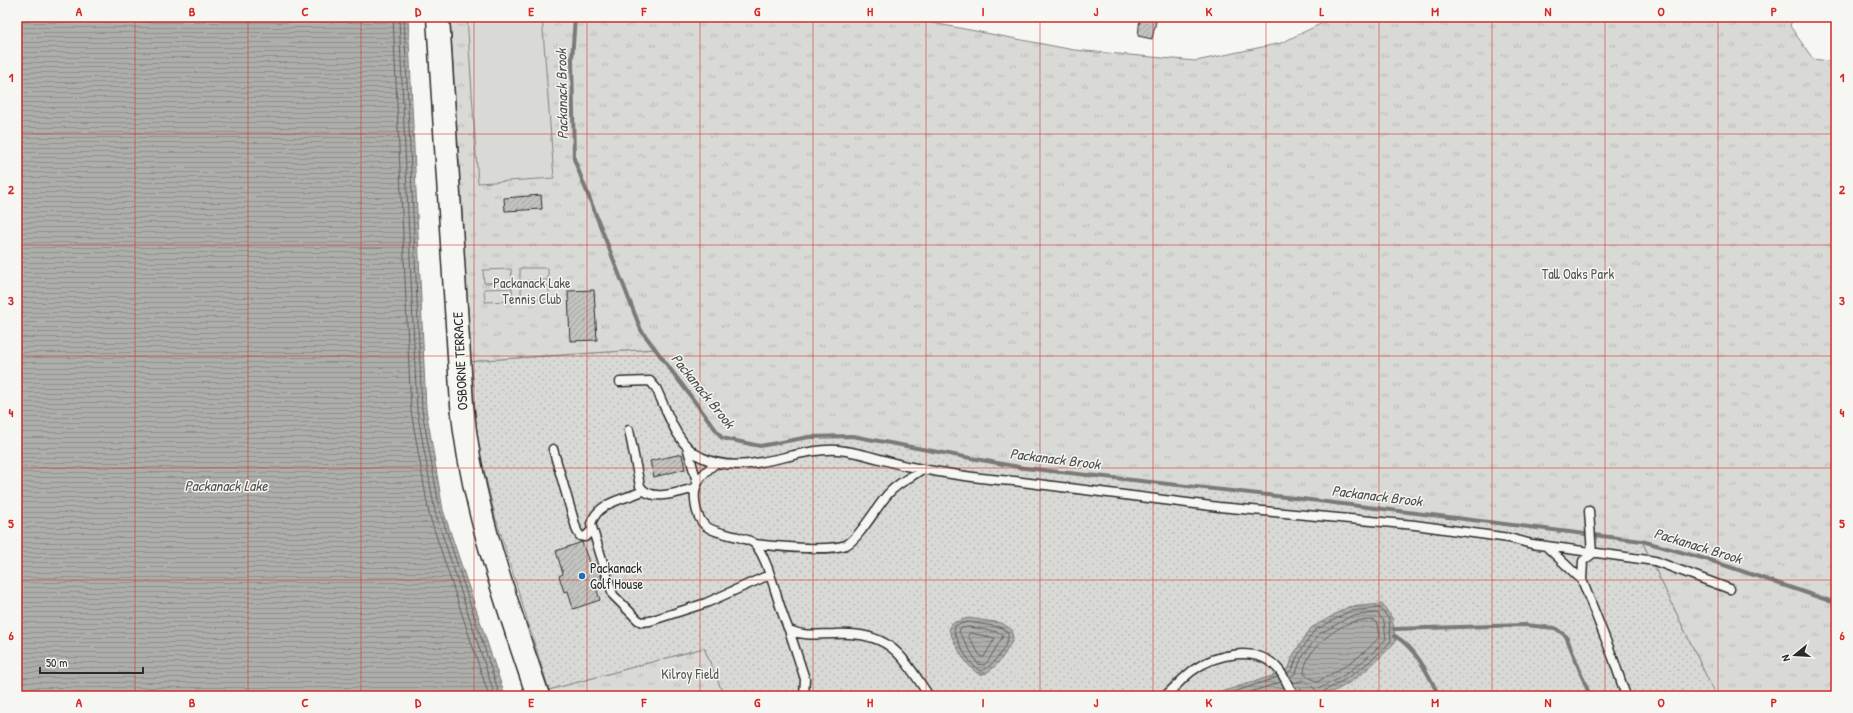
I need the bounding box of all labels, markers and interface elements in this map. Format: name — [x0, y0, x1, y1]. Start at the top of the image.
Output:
text: A — [76, 2, 83, 20]
text: B — [189, 2, 196, 20]
text: C — [301, 2, 309, 20]
text: D — [415, 2, 422, 20]
text: E — [528, 2, 534, 20]
text: F — [641, 2, 648, 20]
text: G — [754, 2, 761, 20]
text: H — [867, 2, 873, 20]
text: I — [981, 2, 985, 20]
text: J — [1094, 2, 1099, 20]
text: K — [1206, 2, 1213, 20]
text: L — [1320, 2, 1325, 20]
text: M — [1431, 2, 1439, 20]
text: N — [1545, 2, 1552, 20]
text: O — [1657, 2, 1665, 20]
text: P — [1771, 2, 1777, 20]
water label: Packanack Brook — [550, 47, 573, 140]
text: 1 — [9, 68, 14, 86]
text: 1 — [1840, 68, 1845, 86]
text: 2 — [8, 180, 15, 198]
text: 2 — [1839, 180, 1846, 198]
park label: Tall Oaks Park — [1542, 264, 1614, 283]
park label: Packanack Lake Tennis Club — [493, 273, 571, 308]
text: 3 — [8, 291, 14, 309]
text: 3 — [1839, 291, 1845, 309]
street label: OSBORNE TERRACE — [447, 311, 472, 411]
water label: Packanack Brook — [667, 349, 741, 434]
text: 4 — [9, 403, 14, 421]
text: 4 — [1840, 403, 1845, 421]
water label: Packanack Brook — [1009, 443, 1103, 475]
water label: Packanack Lake — [185, 475, 268, 496]
water label: Packanack Brook — [1331, 480, 1425, 512]
text: 5 — [8, 514, 14, 532]
text: 5 — [1839, 514, 1845, 532]
water label: Packanack Brook — [1652, 522, 1746, 569]
place label: Packanack Golf House — [590, 558, 644, 593]
marker: Packanack Golf House — [577, 571, 587, 581]
text: 6 — [8, 626, 14, 644]
text: 6 — [1839, 626, 1845, 644]
north arrow — [1775, 635, 1815, 675]
scale bar — [40, 649, 143, 675]
text: N — [1778, 653, 1793, 663]
text: 50 m — [46, 654, 67, 671]
park label: Kilroy Field — [661, 664, 719, 684]
text: A — [76, 693, 83, 711]
text: B — [189, 693, 196, 711]
text: C — [301, 693, 309, 711]
text: D — [415, 693, 422, 711]
text: E — [528, 693, 534, 711]
text: F — [641, 693, 648, 711]
text: G — [754, 693, 761, 711]
text: H — [867, 693, 873, 711]
text: I — [981, 693, 985, 711]
text: J — [1094, 693, 1099, 711]
text: K — [1206, 693, 1213, 711]
text: L — [1320, 693, 1325, 711]
text: M — [1431, 693, 1439, 711]
text: N — [1545, 693, 1552, 711]
text: O — [1657, 693, 1665, 711]
text: P — [1771, 693, 1777, 711]

